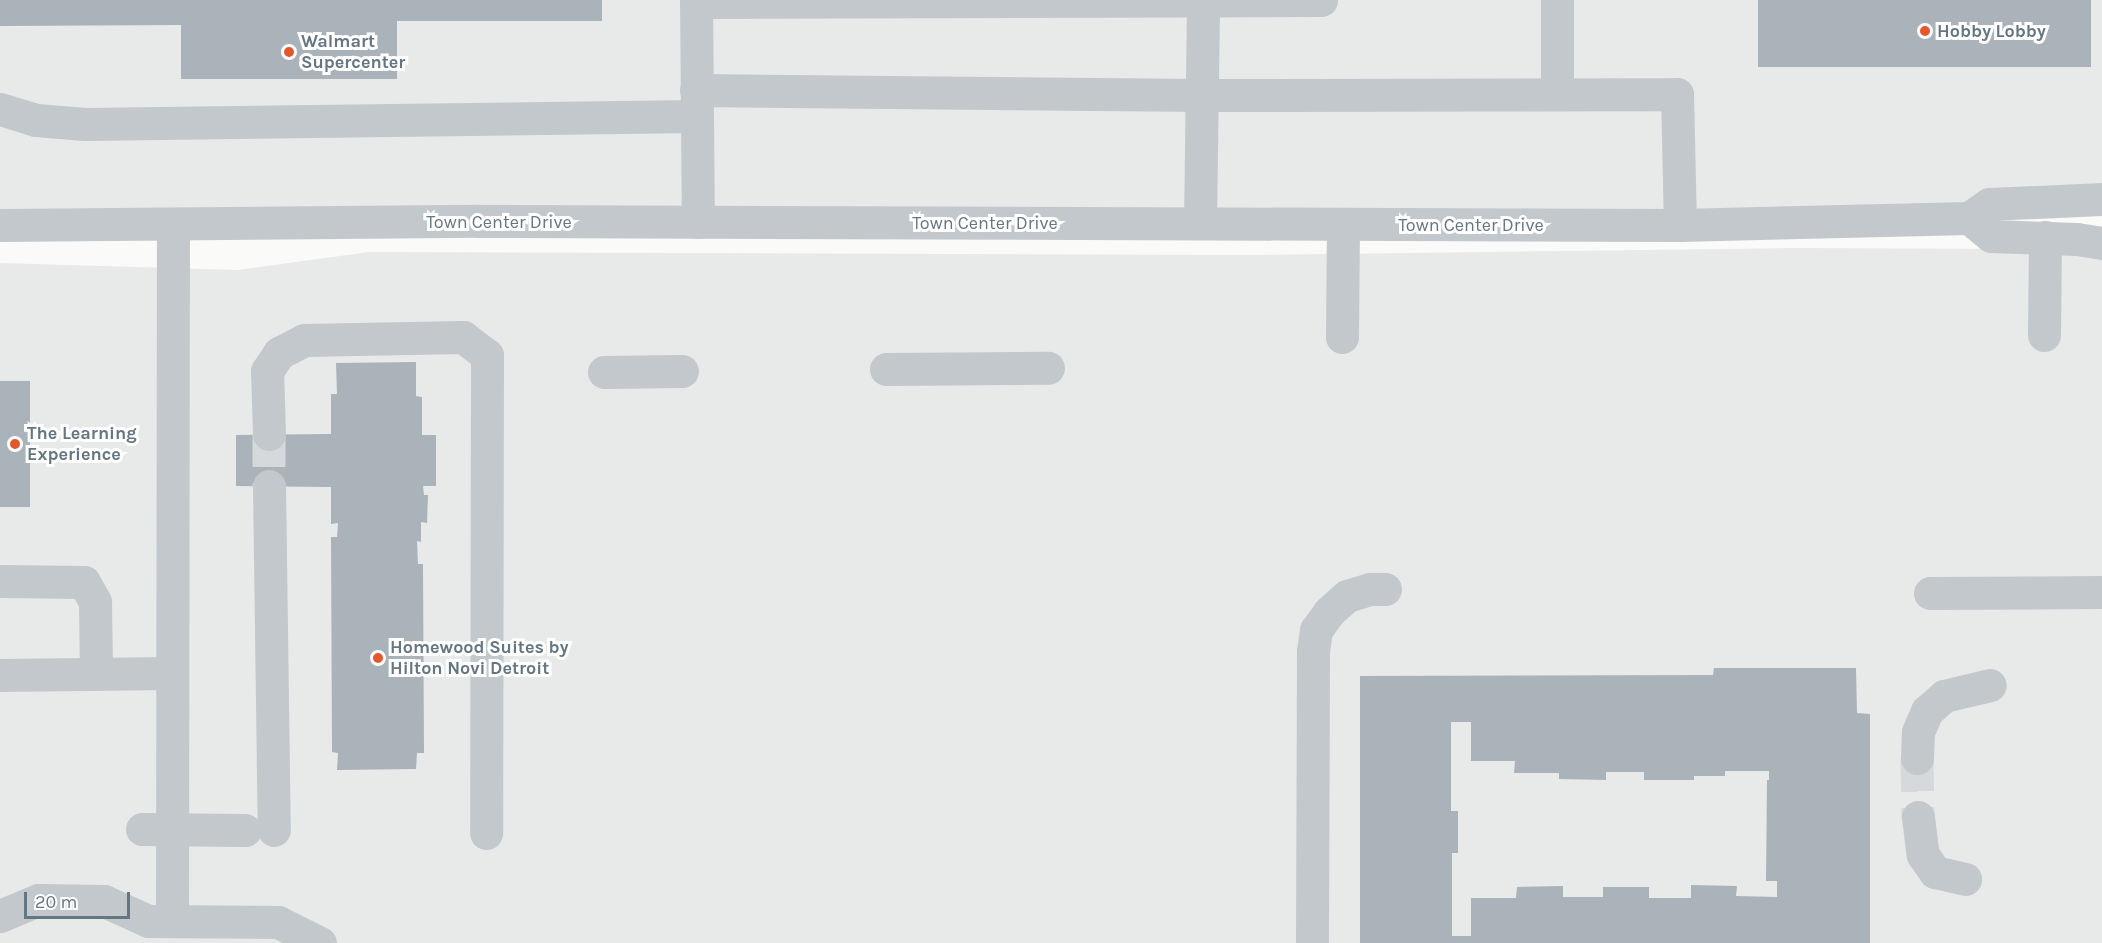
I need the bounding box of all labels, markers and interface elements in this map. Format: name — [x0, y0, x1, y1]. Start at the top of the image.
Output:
place label: Hobby Lobby — [1937, 20, 2046, 42]
marker: Hobby Lobby — [1918, 24, 1932, 38]
place label: Walmart Supercenter — [301, 31, 405, 74]
marker: Walmart Supercenter — [282, 45, 296, 59]
street label: Town Center Drive — [426, 211, 572, 233]
street label: Town Center Drive — [912, 212, 1058, 234]
street label: Town Center Drive — [1398, 214, 1544, 236]
place label: The Learning Experience — [27, 423, 137, 466]
marker: The Learning Experience — [8, 437, 22, 451]
place label: Homewood Suites by Hilton Novi Detroit — [390, 637, 569, 680]
marker: Homewood Suites by Hilton Novi Detroit — [371, 651, 385, 665]
scale bar — [27, 880, 134, 918]
text: 20 m — [35, 891, 77, 913]

